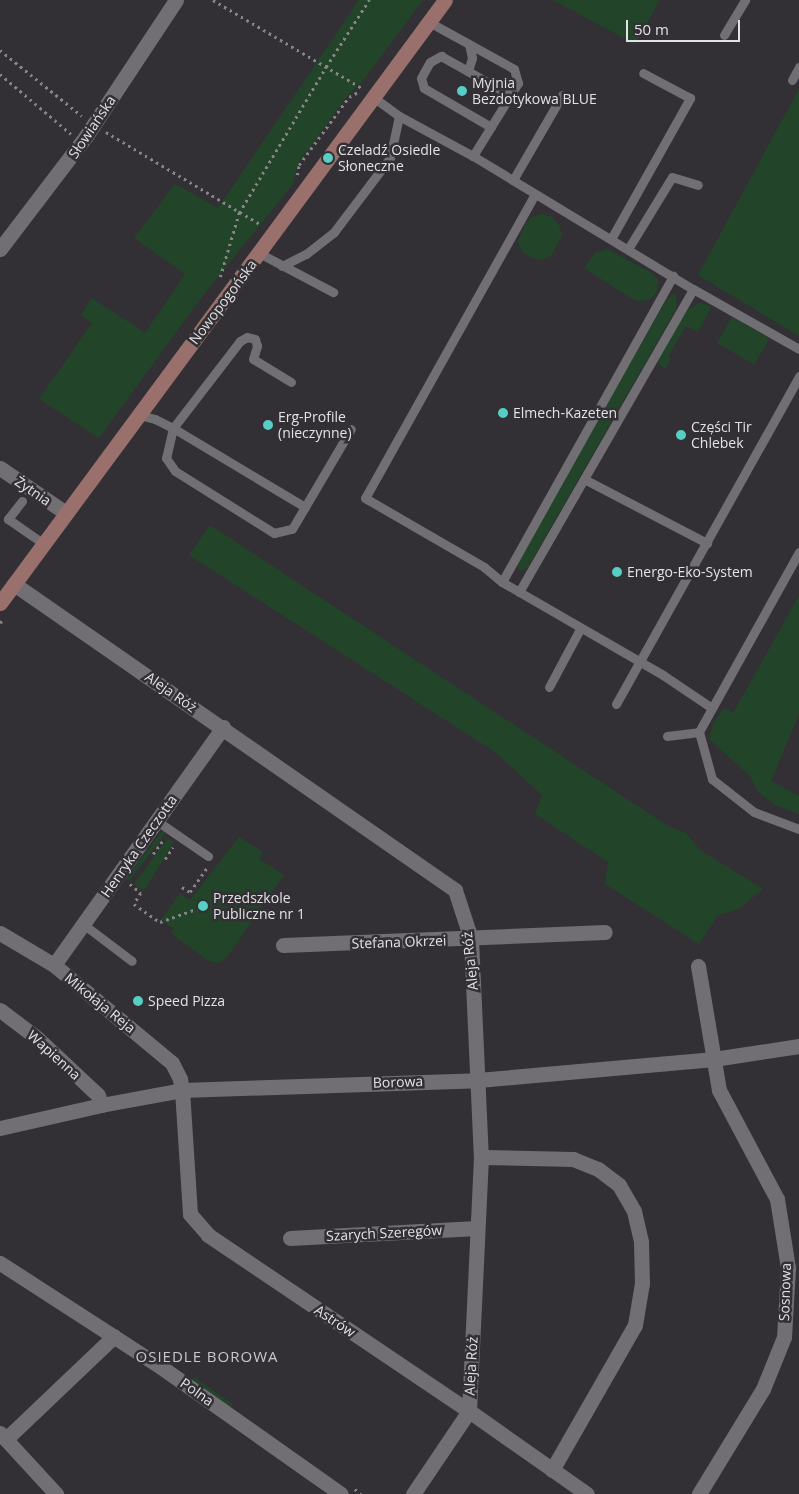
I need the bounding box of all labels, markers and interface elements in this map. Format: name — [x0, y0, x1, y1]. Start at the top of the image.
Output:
scale bar — [629, 10, 743, 42]
text: 50 m — [634, 19, 669, 39]
place label: Myjnia Bezdotykowa BLUE — [472, 75, 597, 108]
marker: Myjnia Bezdotykowa BLUE — [456, 85, 468, 97]
street label: Słowiańska — [65, 92, 119, 162]
place label: Czeladź Osiedle Słoneczne — [338, 142, 440, 174]
marker: Czeladź Osiedle Słoneczne — [322, 152, 334, 164]
street label: Nowopogońska — [186, 256, 260, 348]
place label: Elmech-Kazeten — [513, 405, 617, 421]
marker: Elmech-Kazeten — [497, 407, 509, 419]
place label: Erg-Profile (nieczynne) — [278, 409, 352, 442]
marker: Erg-Profile (nieczynne) — [262, 419, 274, 431]
place label: Części Tir Chlebek — [691, 419, 752, 452]
marker: Części Tir Chlebek — [675, 429, 687, 441]
street label: Żytnia — [12, 473, 54, 509]
place label: Energo-Eko-System — [627, 564, 753, 580]
marker: Energo-Eko-System — [611, 566, 623, 578]
street label: Aleja Róż — [142, 668, 200, 716]
street label: Henryka Czeczotta — [97, 792, 181, 900]
place label: Przedszkole Publiczne nr 1 — [213, 890, 305, 922]
marker: Przedszkole Publiczne nr 1 — [197, 900, 209, 912]
street label: Aleja Róż — [459, 931, 481, 991]
street label: Stefana Okrzei — [351, 932, 447, 952]
street label: Mikołaja Reja — [61, 969, 139, 1037]
place label: Speed Pizza — [148, 993, 225, 1009]
marker: Speed Pizza — [132, 995, 144, 1007]
street label: Wapienna — [24, 1027, 84, 1083]
street label: Borowa — [373, 1073, 423, 1091]
street label: Szarych Szeregów — [326, 1222, 442, 1244]
street label: Sosnowa — [776, 1263, 794, 1321]
street label: Astrów — [311, 1301, 359, 1341]
street label: Aleja Róż — [461, 1336, 481, 1396]
district label: OSIEDLE BOROWA — [134, 1348, 280, 1366]
street label: Polna — [177, 1375, 217, 1409]

